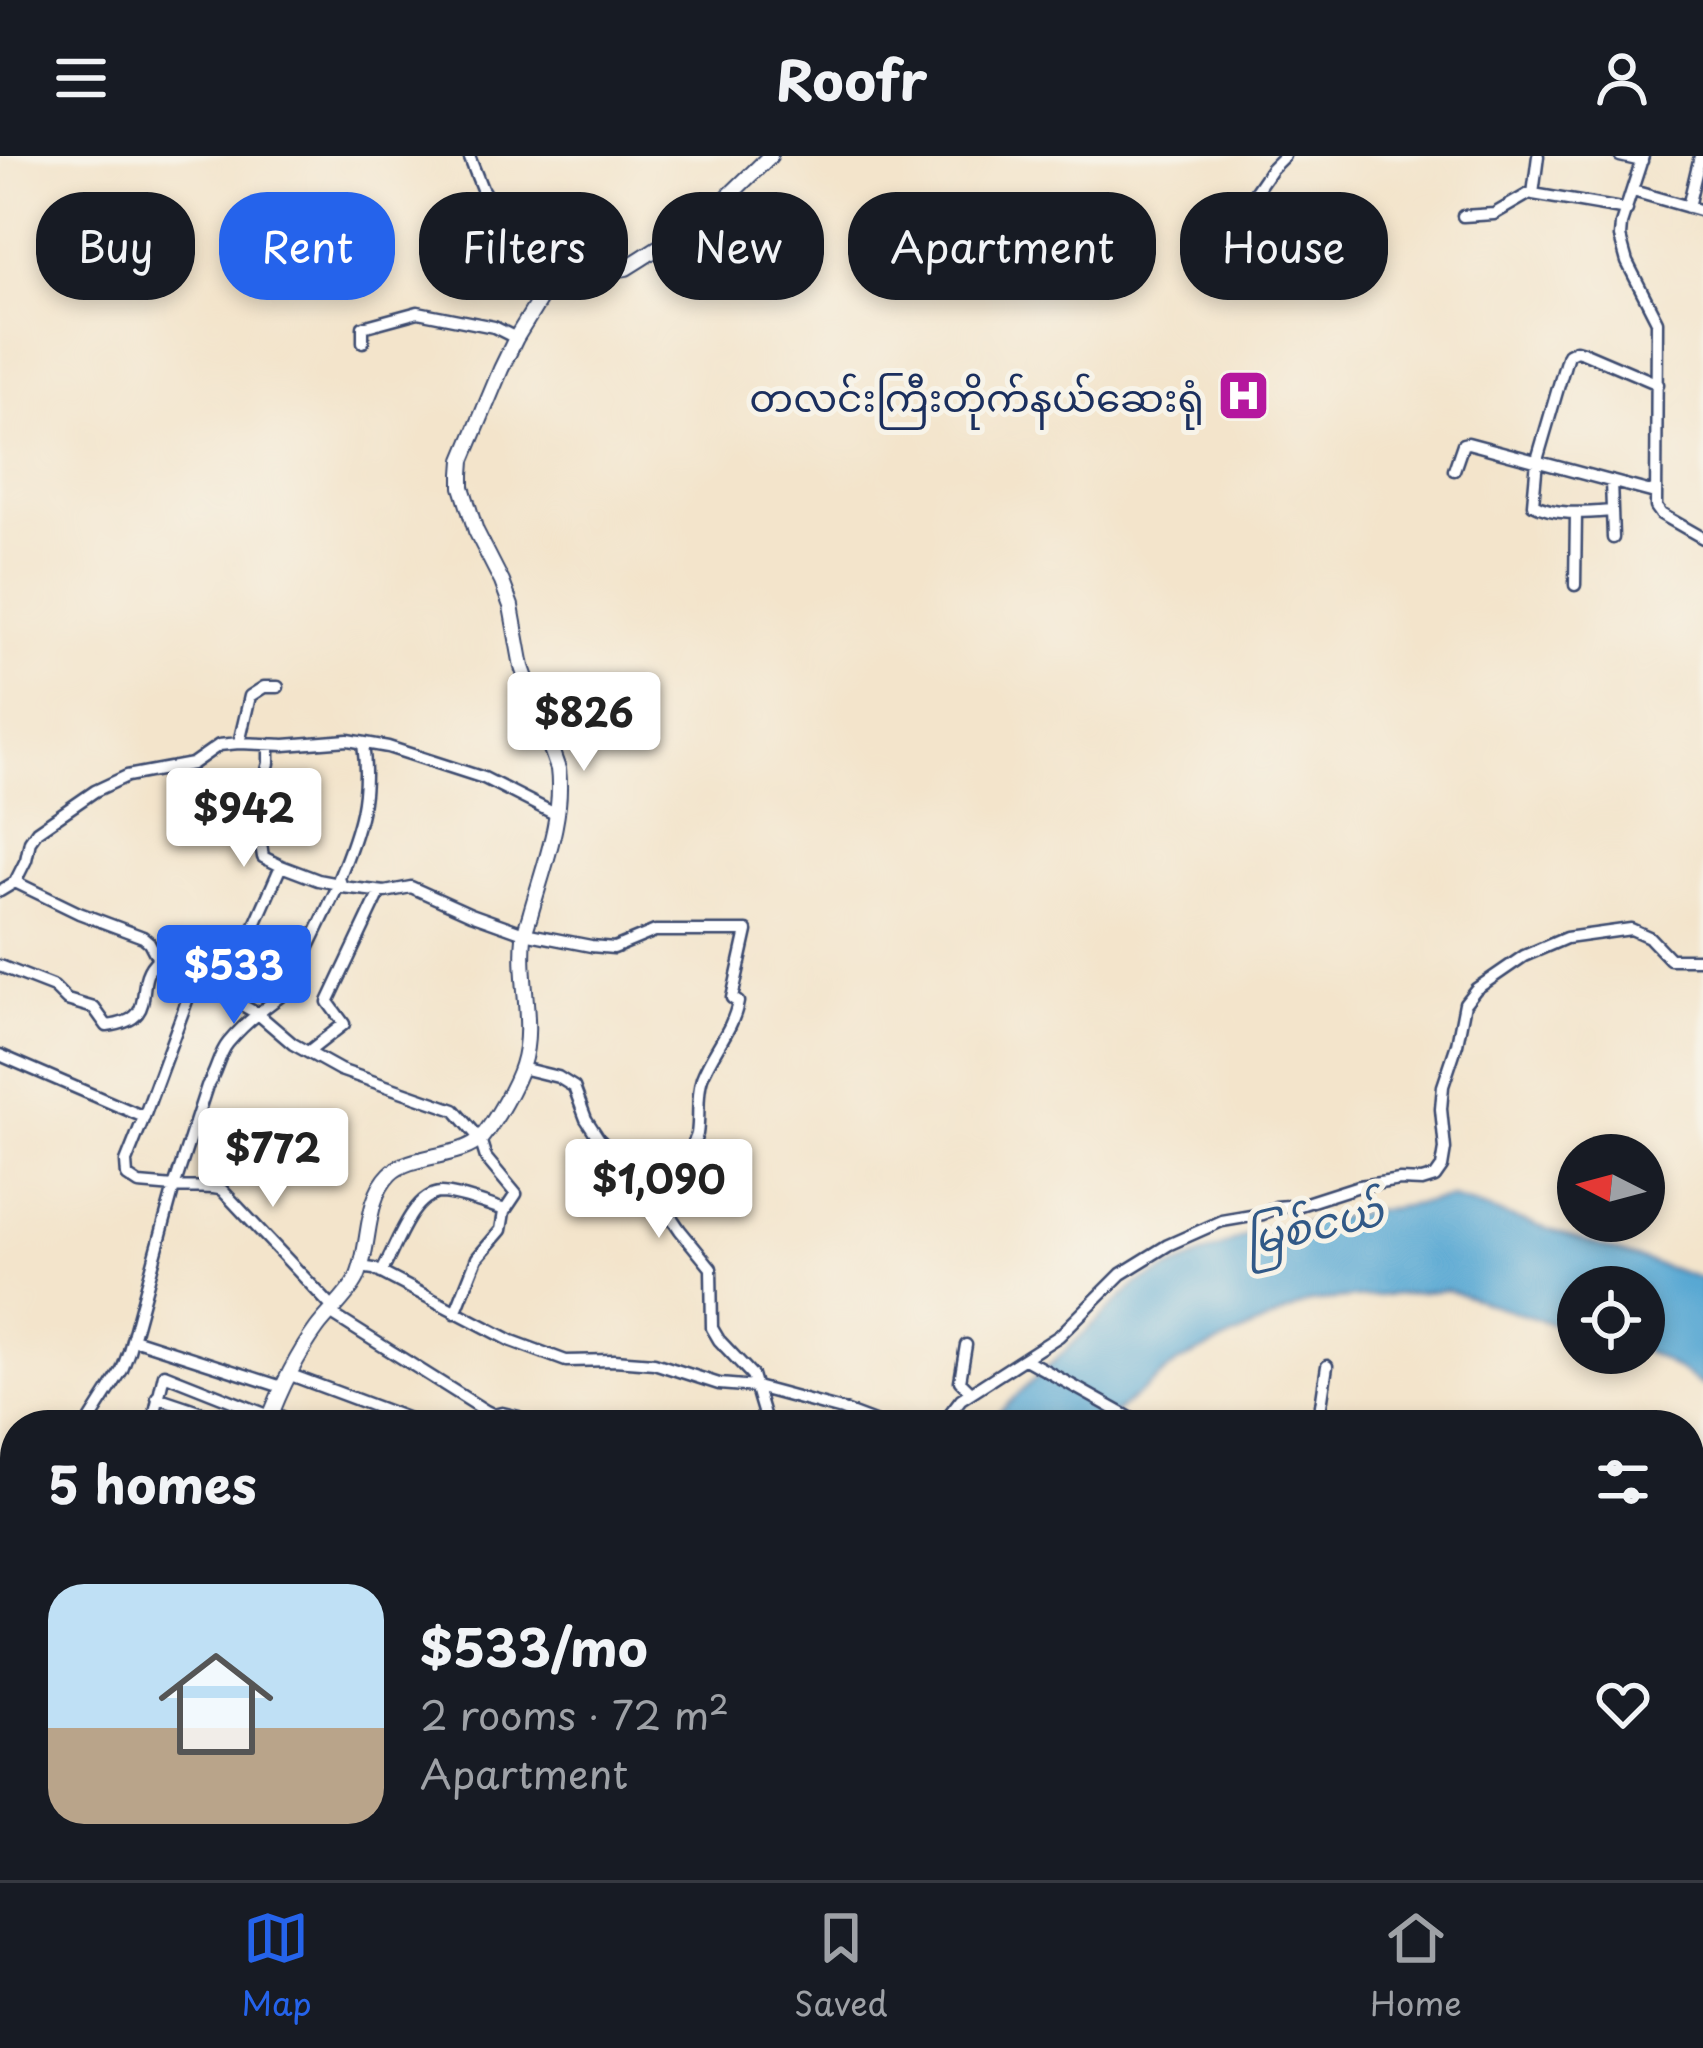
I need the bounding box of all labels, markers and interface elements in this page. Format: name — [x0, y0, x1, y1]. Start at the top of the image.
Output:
text: Roofr — [776, 38, 927, 119]
icon: menu — [48, 45, 114, 111]
icon: person — [1589, 45, 1655, 111]
chip: Buy — [36, 192, 195, 300]
chip: Rent — [219, 192, 395, 300]
chip: Filters — [419, 192, 628, 300]
chip: New — [652, 192, 824, 300]
chip: Apartment — [848, 192, 1156, 300]
chip: House — [1180, 192, 1388, 300]
place label: တလင်းကြီးတိုက်နယ်ဆေးရုံ — [749, 366, 1204, 430]
hospital icon: တလင်းကြီးတိုက်နယ်ဆေးရုံ — [1215, 367, 1271, 423]
pin: $826 — [513, 672, 655, 774]
text: $826 — [534, 681, 634, 740]
pin: $942 — [173, 768, 315, 870]
text: $942 — [193, 777, 295, 836]
pin: $533 — [163, 925, 305, 1027]
text: $533 — [184, 934, 284, 993]
pin: $772 — [202, 1108, 344, 1210]
text: $772 — [225, 1117, 321, 1176]
north arrow — [1557, 1134, 1665, 1242]
map controls — [1557, 1134, 1665, 1374]
pin: $1,090 — [561, 1139, 757, 1241]
text: $1,090 — [592, 1148, 726, 1207]
water label: မြစ်ငယ် — [1237, 1176, 1394, 1275]
button: locate — [1557, 1266, 1665, 1374]
text: 5 homes — [48, 1444, 257, 1521]
icon: filters — [1590, 1449, 1656, 1515]
text: $533/mo — [420, 1607, 648, 1684]
icon: home — [144, 1632, 288, 1776]
icon: heart — [1590, 1671, 1656, 1737]
text: 2 rooms · 72 m² — [420, 1684, 729, 1743]
text: Apartment — [420, 1743, 628, 1802]
tab: Map — [241, 1905, 312, 2027]
tab: Saved — [794, 1905, 888, 2027]
tab: Home — [1370, 1905, 1462, 2027]

